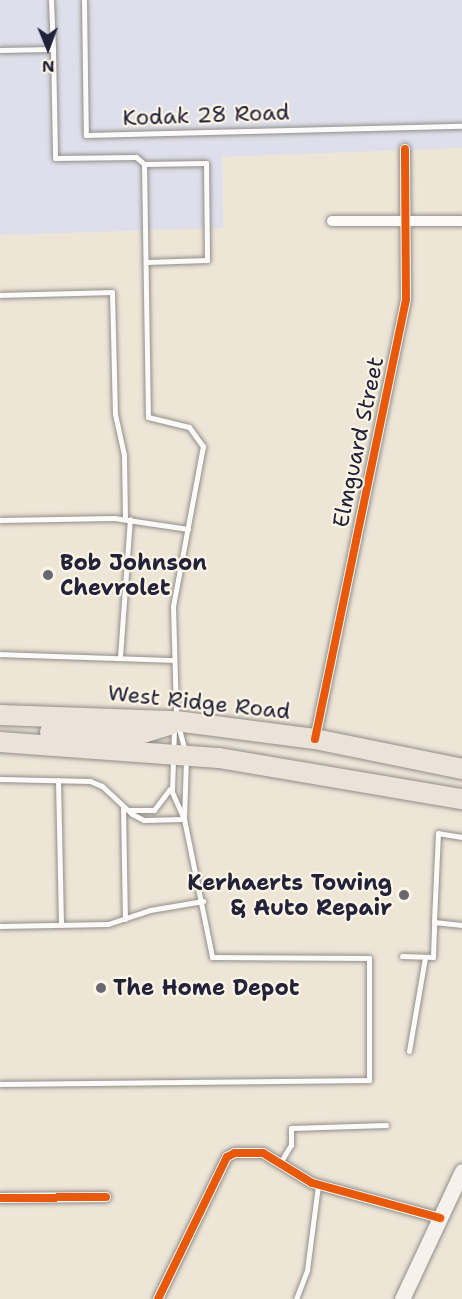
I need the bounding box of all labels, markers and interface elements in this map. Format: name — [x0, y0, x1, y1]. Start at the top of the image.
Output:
north arrow — [18, 18, 78, 78]
text: N — [42, 56, 55, 77]
street label: Kodak 28 Road — [122, 99, 290, 131]
street label: Elmguard Street — [327, 354, 389, 530]
place label: Bob Johnson Chevrolet — [60, 549, 207, 600]
marker: Bob Johnson Chevrolet — [41, 568, 55, 582]
street label: West Ridge Road — [106, 679, 292, 725]
place label: Kerhaerts Towing & Auto Repair — [187, 869, 392, 920]
marker: Kerhaerts Towing & Auto Repair — [397, 888, 411, 902]
place label: The Home Depot — [113, 975, 299, 1001]
marker: The Home Depot — [94, 981, 108, 995]

